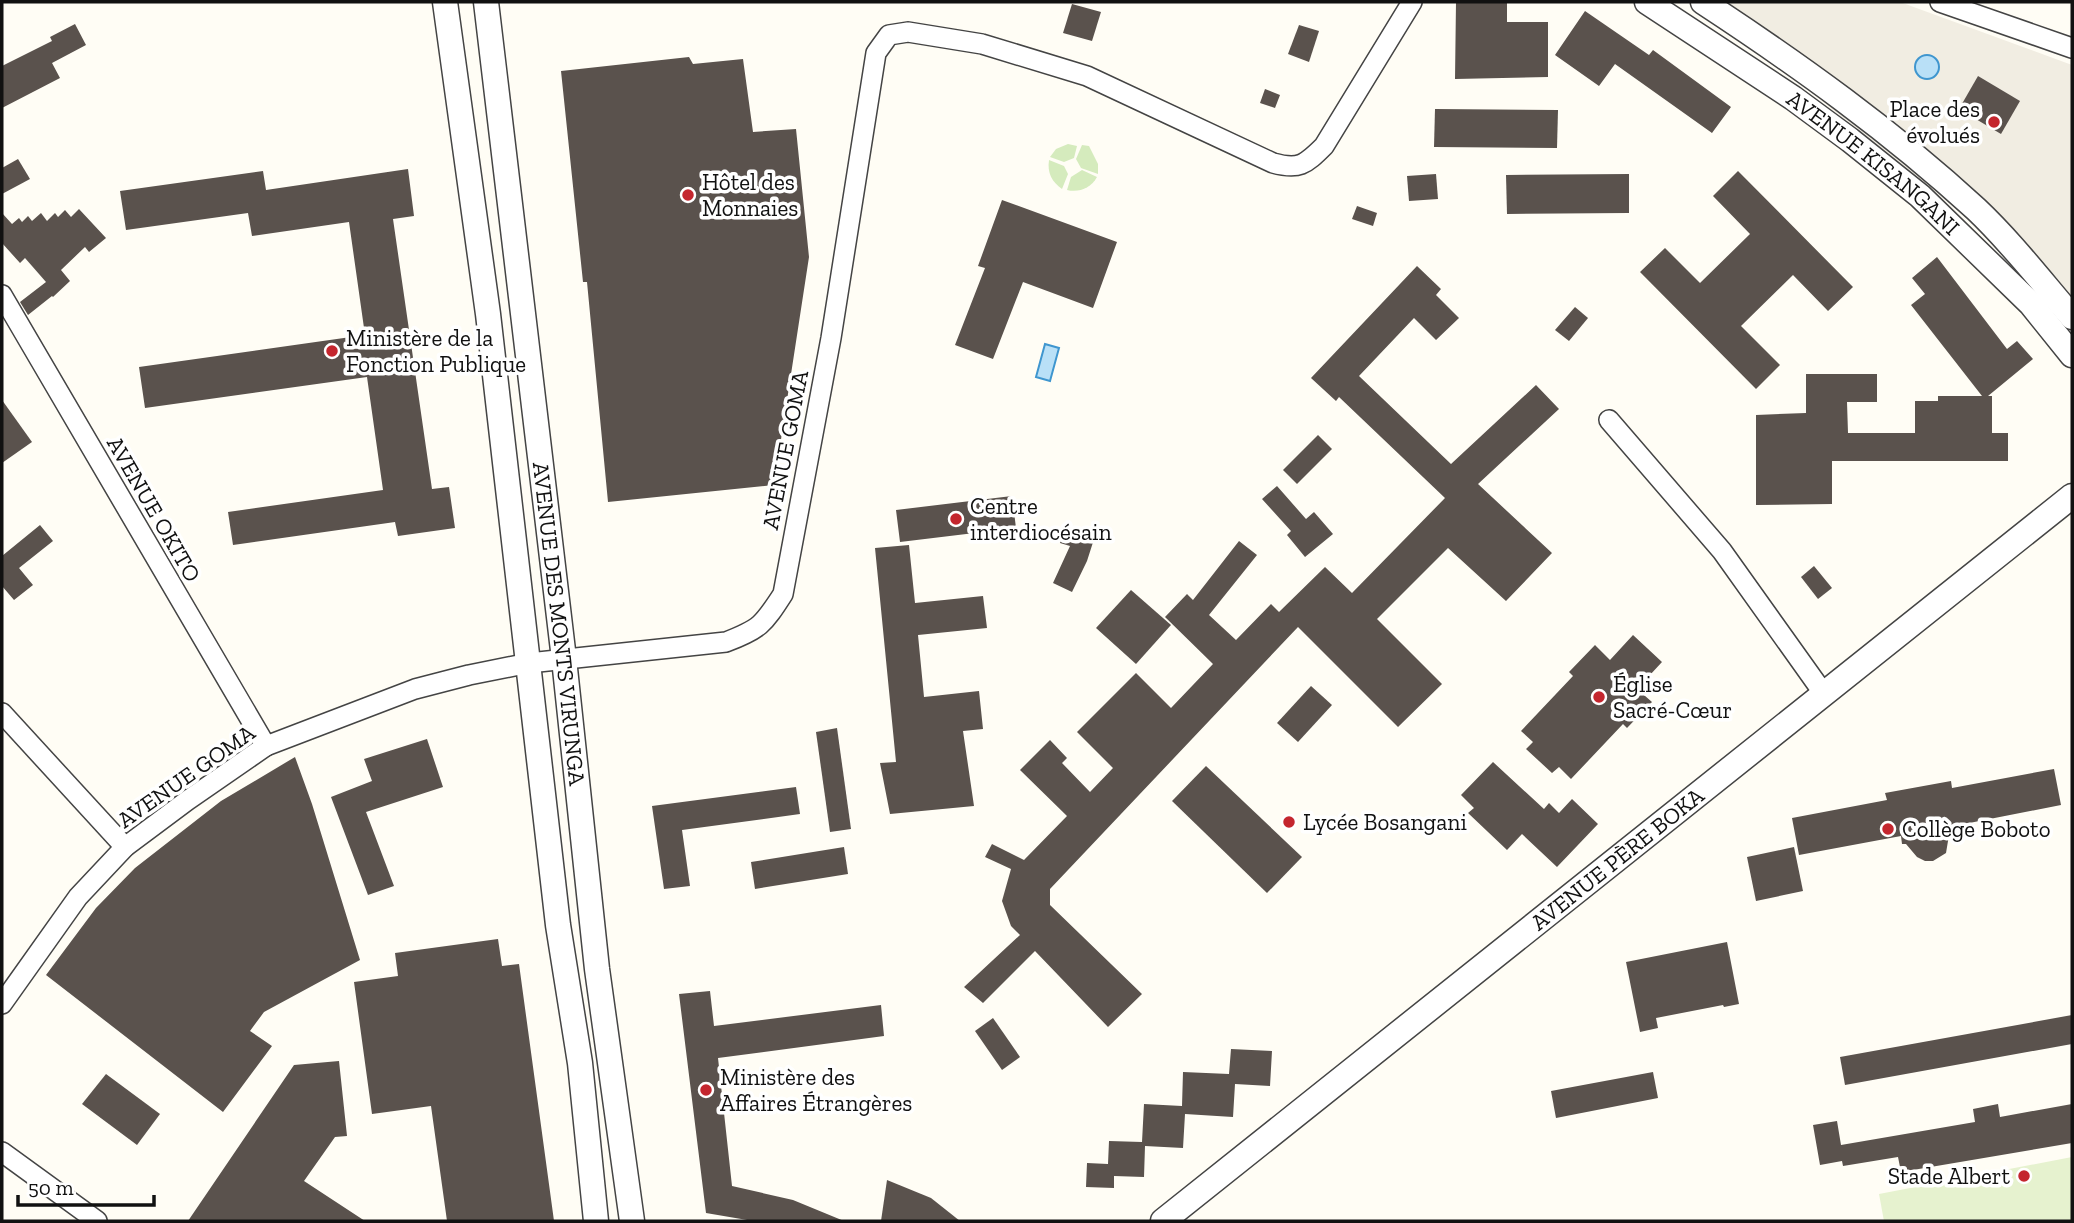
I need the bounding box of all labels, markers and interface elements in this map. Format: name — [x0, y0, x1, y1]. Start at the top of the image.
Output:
street label: AVENUE KISANGANI — [1781, 84, 1966, 241]
place label: Place des évolués — [1889, 95, 1980, 149]
marker: Place des évolués — [1986, 114, 2002, 130]
place label: Hôtel des Monnaies — [702, 168, 798, 222]
marker: Hôtel des Monnaies — [680, 187, 696, 203]
place label: Ministère de la Fonction Publique — [346, 324, 526, 378]
marker: Ministère de la Fonction Publique — [324, 343, 340, 359]
street label: AVENUE GOMA — [756, 367, 814, 532]
street label: AVENUE OKITO — [101, 431, 207, 587]
street label: AVENUE DES MONTS VIRUNGA — [527, 460, 591, 788]
place label: Centre interdiocésain — [970, 492, 1112, 546]
marker: Centre interdiocésain — [948, 511, 964, 527]
place label: Église Sacré-Cœur — [1613, 670, 1732, 724]
marker: Église Sacré-Cœur — [1591, 689, 1607, 705]
street label: AVENUE GOMA — [112, 718, 261, 834]
street label: AVENUE PÈRE BOKA — [1525, 780, 1710, 936]
place label: Lycée Bosangani — [1303, 808, 1467, 836]
marker: Lycée Bosangani — [1281, 814, 1297, 830]
place label: Collège Boboto — [1902, 815, 2050, 843]
marker: Collège Boboto — [1880, 821, 1896, 837]
place label: Ministère des Affaires Étrangères — [720, 1063, 912, 1117]
marker: Ministère des Affaires Étrangères — [698, 1082, 714, 1098]
place label: Stade Albert — [1888, 1162, 2010, 1190]
scale bar — [18, 1164, 154, 1208]
marker: Stade Albert — [2016, 1168, 2032, 1184]
text: 50 m — [28, 1175, 74, 1200]

